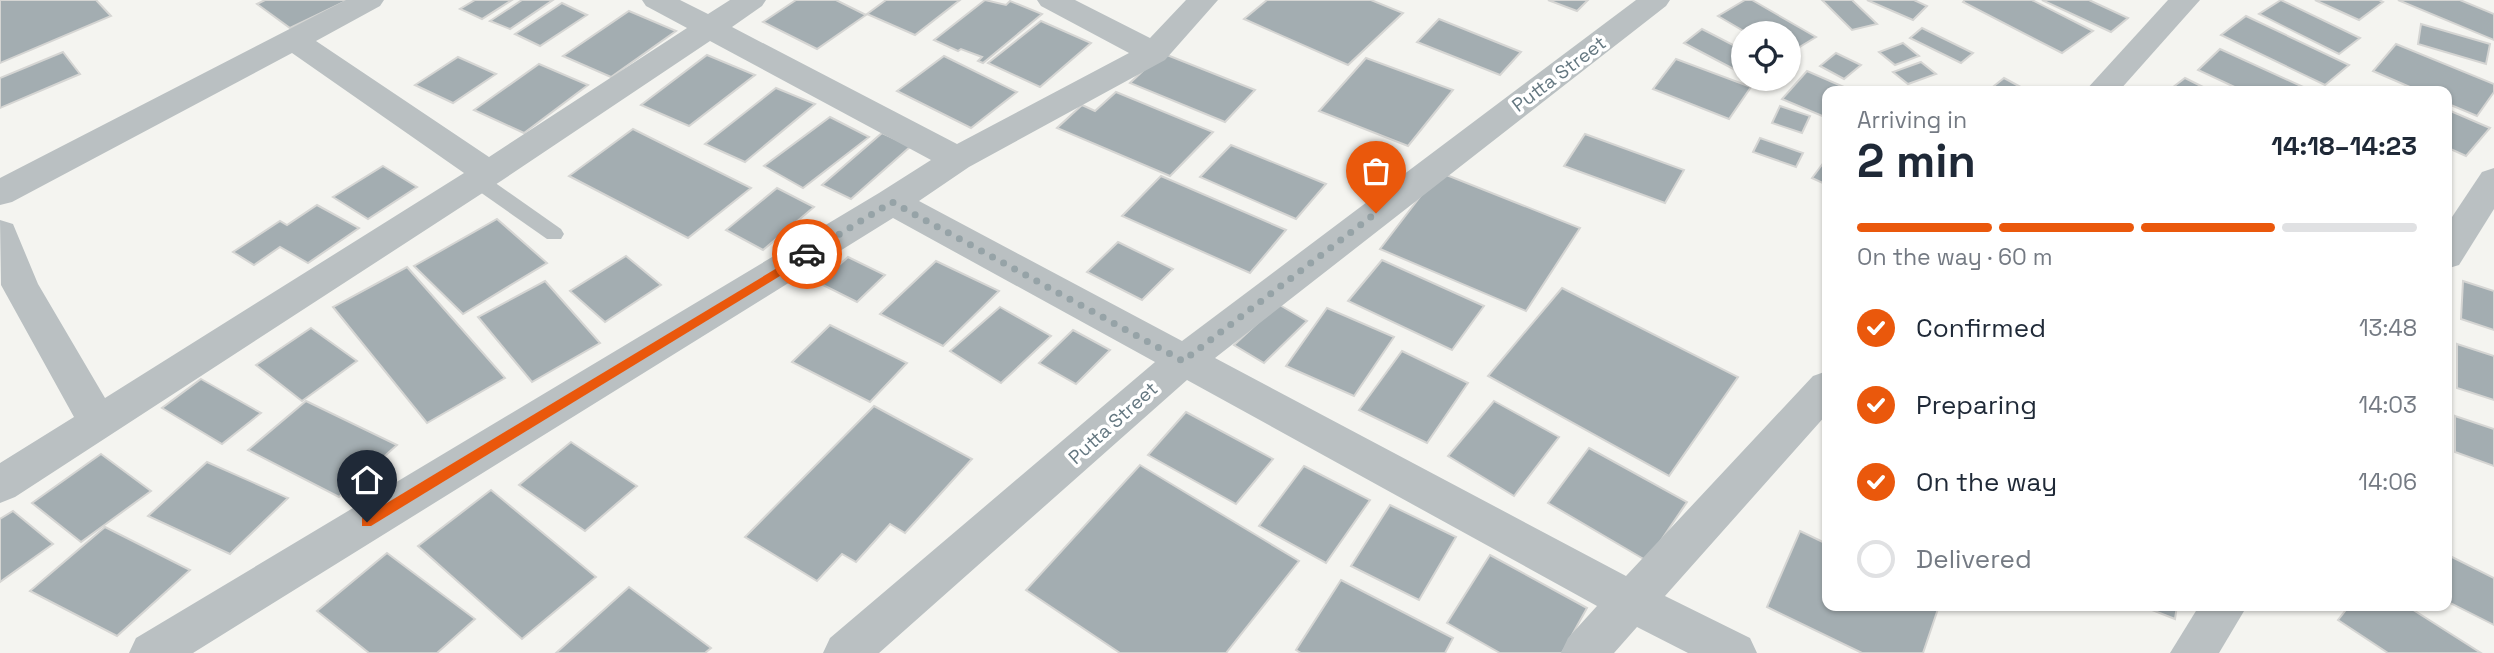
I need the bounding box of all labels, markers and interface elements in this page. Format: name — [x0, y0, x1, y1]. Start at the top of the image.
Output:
map controls — [1731, 21, 1801, 91]
button: locate — [1731, 21, 1801, 91]
street label: Putta Street — [1507, 30, 1611, 118]
text: Arriving in — [1857, 105, 1967, 135]
text: 14:18–14:23 — [2271, 129, 2417, 163]
text: 2 min — [1857, 132, 1976, 190]
pin — [1346, 141, 1406, 213]
icon: bag — [1357, 152, 1395, 190]
courier — [772, 219, 842, 289]
icon: car — [788, 235, 826, 273]
text: On the way · 60 m — [1857, 242, 2052, 272]
icon: check — [1857, 309, 1895, 347]
text: Confirmed — [1916, 311, 2046, 345]
text: 13:48 — [2359, 313, 2417, 343]
street label: Putta Street — [1063, 376, 1163, 470]
icon: check — [1857, 386, 1895, 424]
text: Preparing — [1916, 388, 2037, 422]
text: 14:03 — [2359, 390, 2417, 420]
pin — [337, 450, 397, 522]
icon: home — [348, 461, 386, 499]
icon: check — [1857, 463, 1895, 501]
text: On the way — [1916, 465, 2057, 499]
text: 14:06 — [2358, 467, 2417, 497]
text: Delivered — [1916, 542, 2032, 576]

